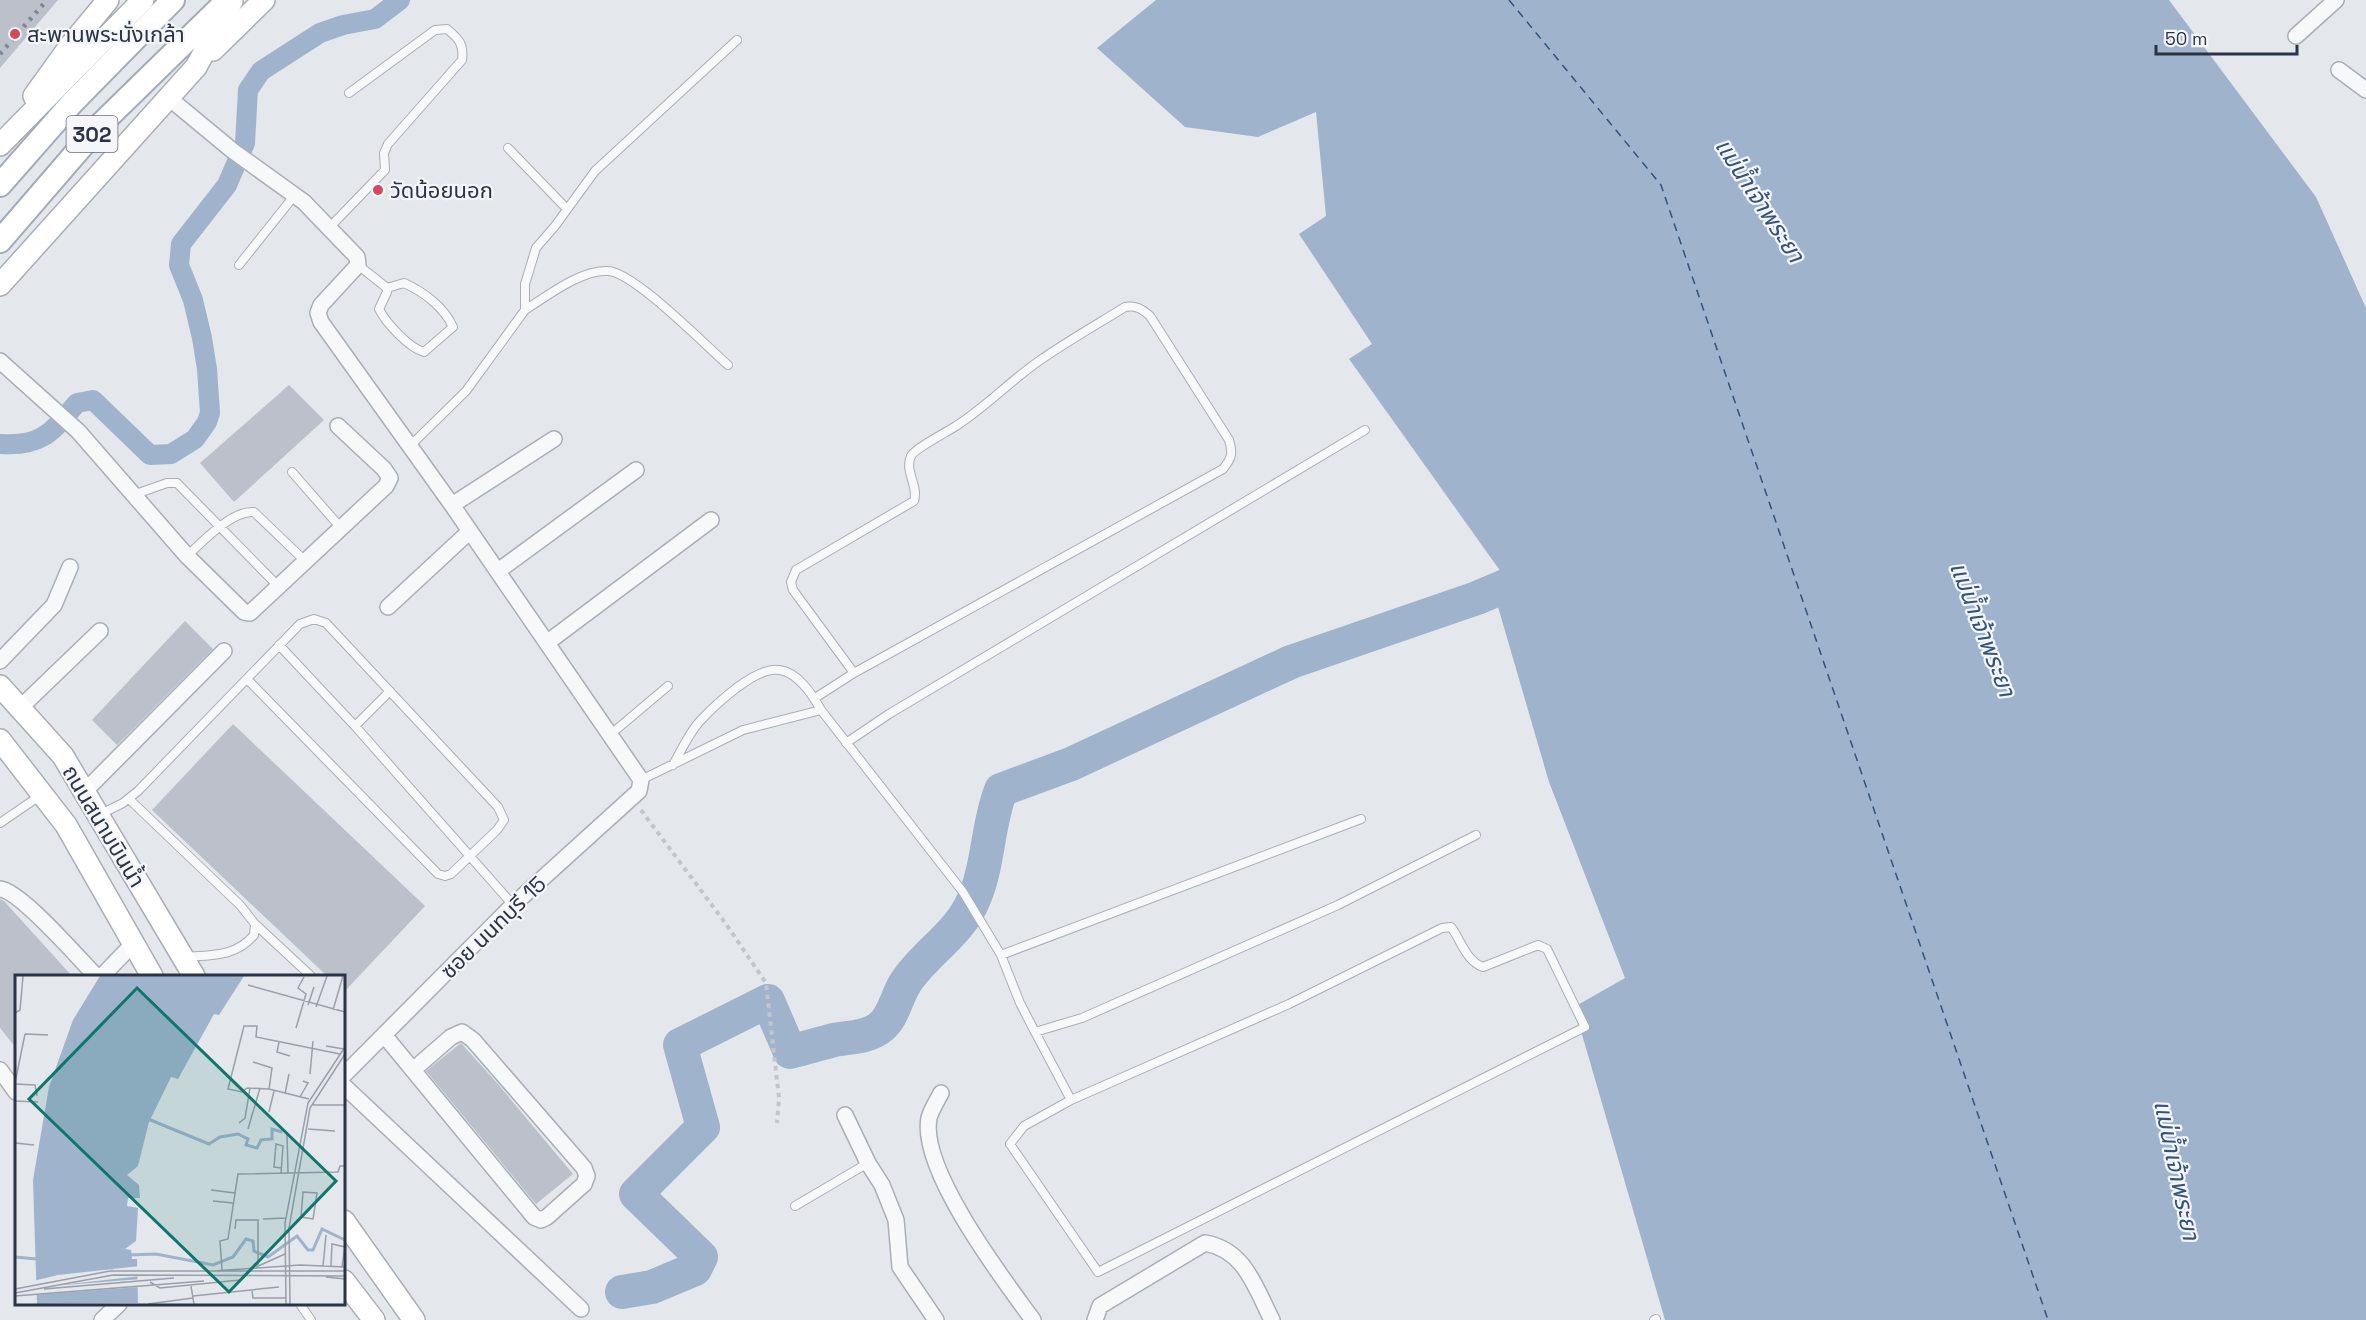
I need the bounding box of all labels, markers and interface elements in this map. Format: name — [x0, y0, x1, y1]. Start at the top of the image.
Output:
scale bar — [2156, 18, 2297, 56]
place label: สะพานพระนั่งเกล้า — [27, 20, 185, 48]
marker: สะพานพระนั่งเกล้า — [8, 27, 22, 41]
text: 50 m — [2165, 27, 2207, 50]
road number: 302 — [66, 116, 118, 152]
water label: แม่น้ำเจ้าพระยา — [1708, 131, 1813, 269]
place label: วัดน้อยนอก — [390, 176, 493, 204]
marker: วัดน้อยนอก — [371, 183, 385, 197]
water label: แม่น้ำเจ้าพระยา — [1943, 557, 2024, 702]
street label: ถนนสนามบินน้ำ — [56, 759, 152, 892]
street label: ซอย นนทบุรี 15 — [434, 870, 552, 984]
inset map — [15, 975, 345, 1305]
water label: แม่น้ำเจ้าพระยา — [2147, 1097, 2208, 1244]

